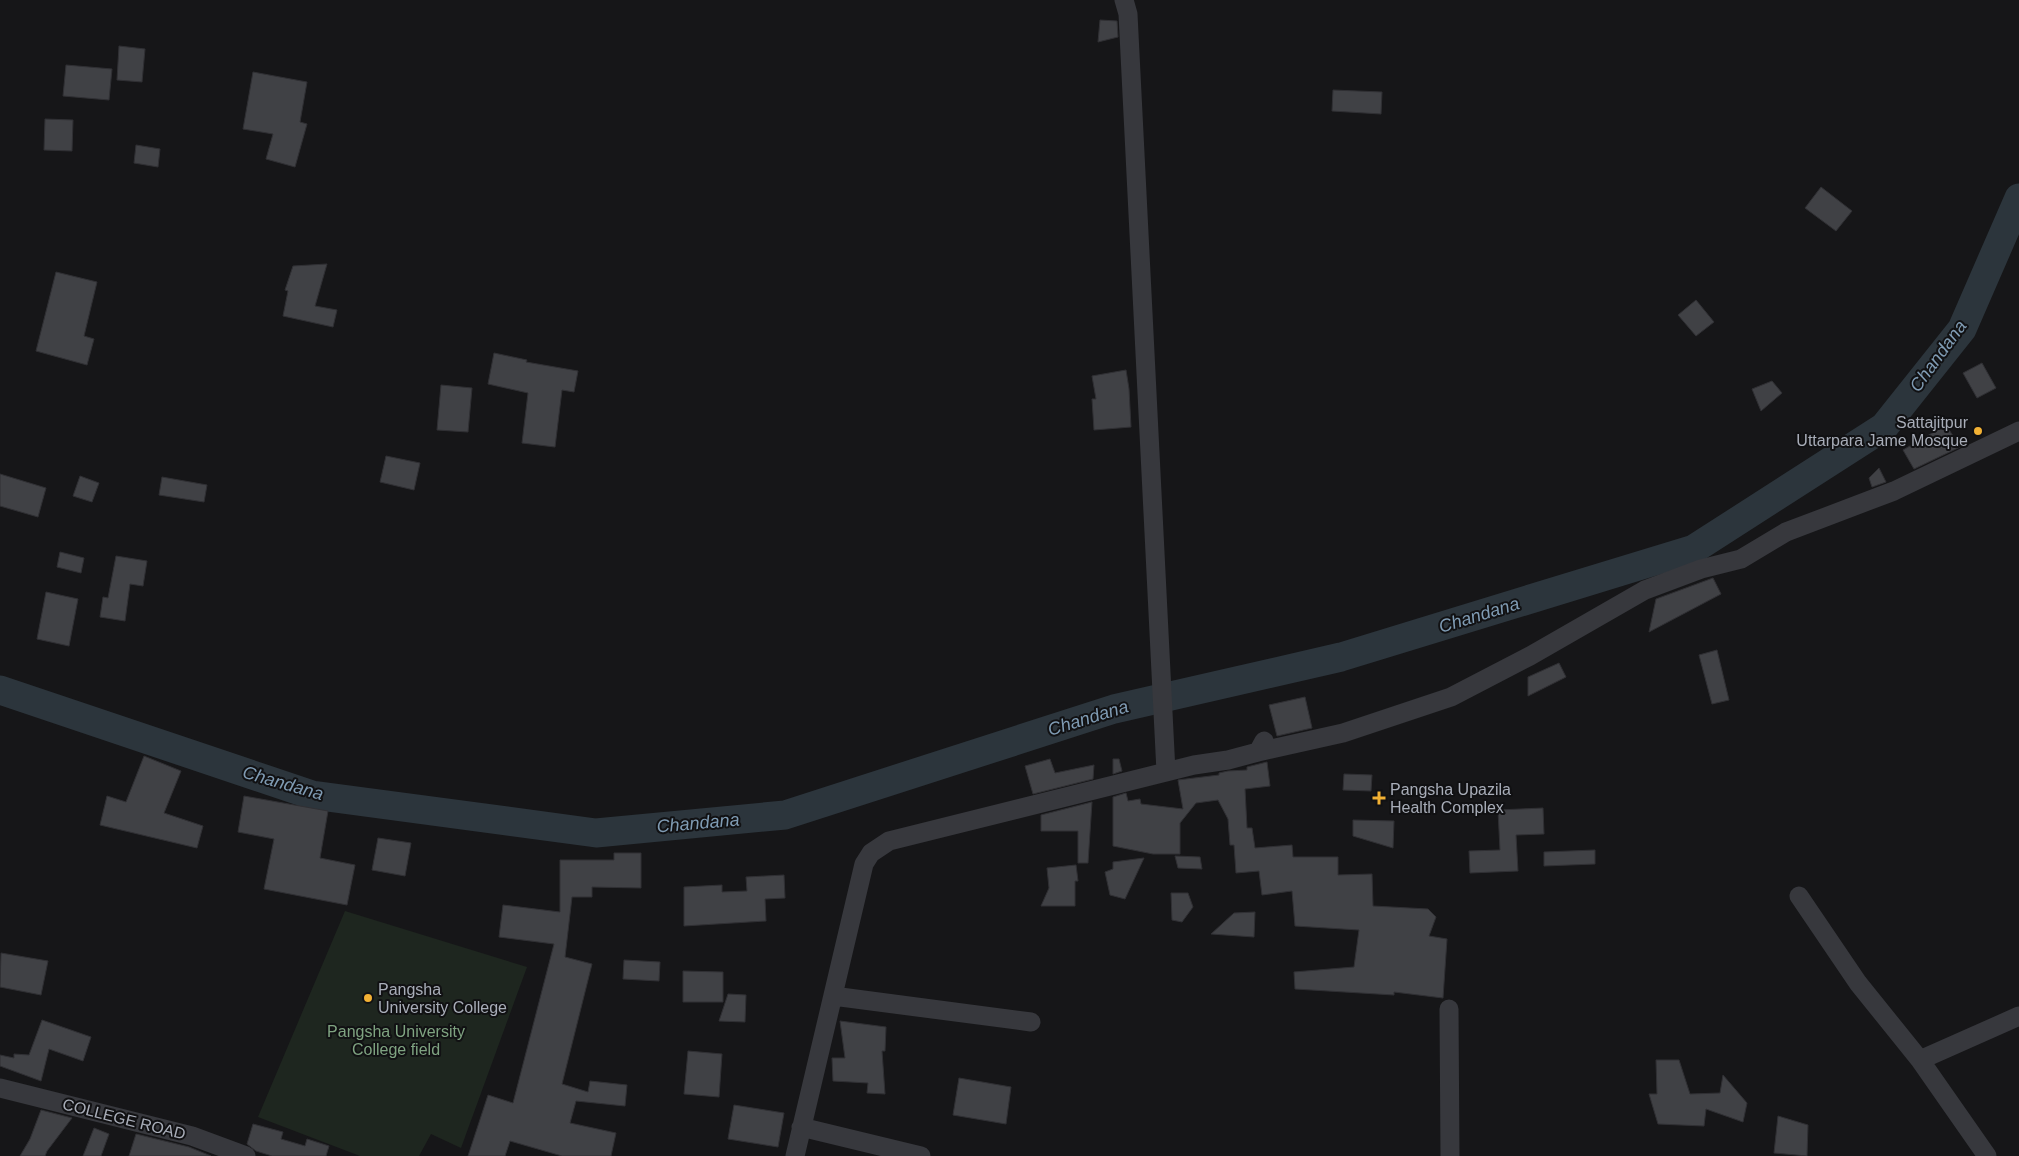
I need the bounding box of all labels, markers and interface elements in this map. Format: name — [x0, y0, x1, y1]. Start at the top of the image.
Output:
water label: Chandana — [1905, 317, 1971, 395]
place label: Sattajitpur Uttarpara Jame Mosque — [1796, 414, 1969, 449]
marker: Sattajitpur Uttarpara Jame Mosque — [1972, 425, 1984, 437]
water label: Chandana — [1436, 593, 1522, 637]
water label: Chandana — [1045, 696, 1131, 740]
water label: Chandana — [240, 762, 326, 804]
place label: Pangsha Upazila Health Complex — [1390, 781, 1511, 816]
marker: Pangsha Upazila Health Complex — [1372, 791, 1386, 805]
water label: Chandana — [656, 809, 740, 837]
place label: Pangsha University College — [378, 981, 507, 1016]
marker: Pangsha University College — [362, 992, 374, 1004]
park label: Pangsha University College field — [327, 1023, 465, 1058]
street label: COLLEGE ROAD — [61, 1095, 187, 1143]

